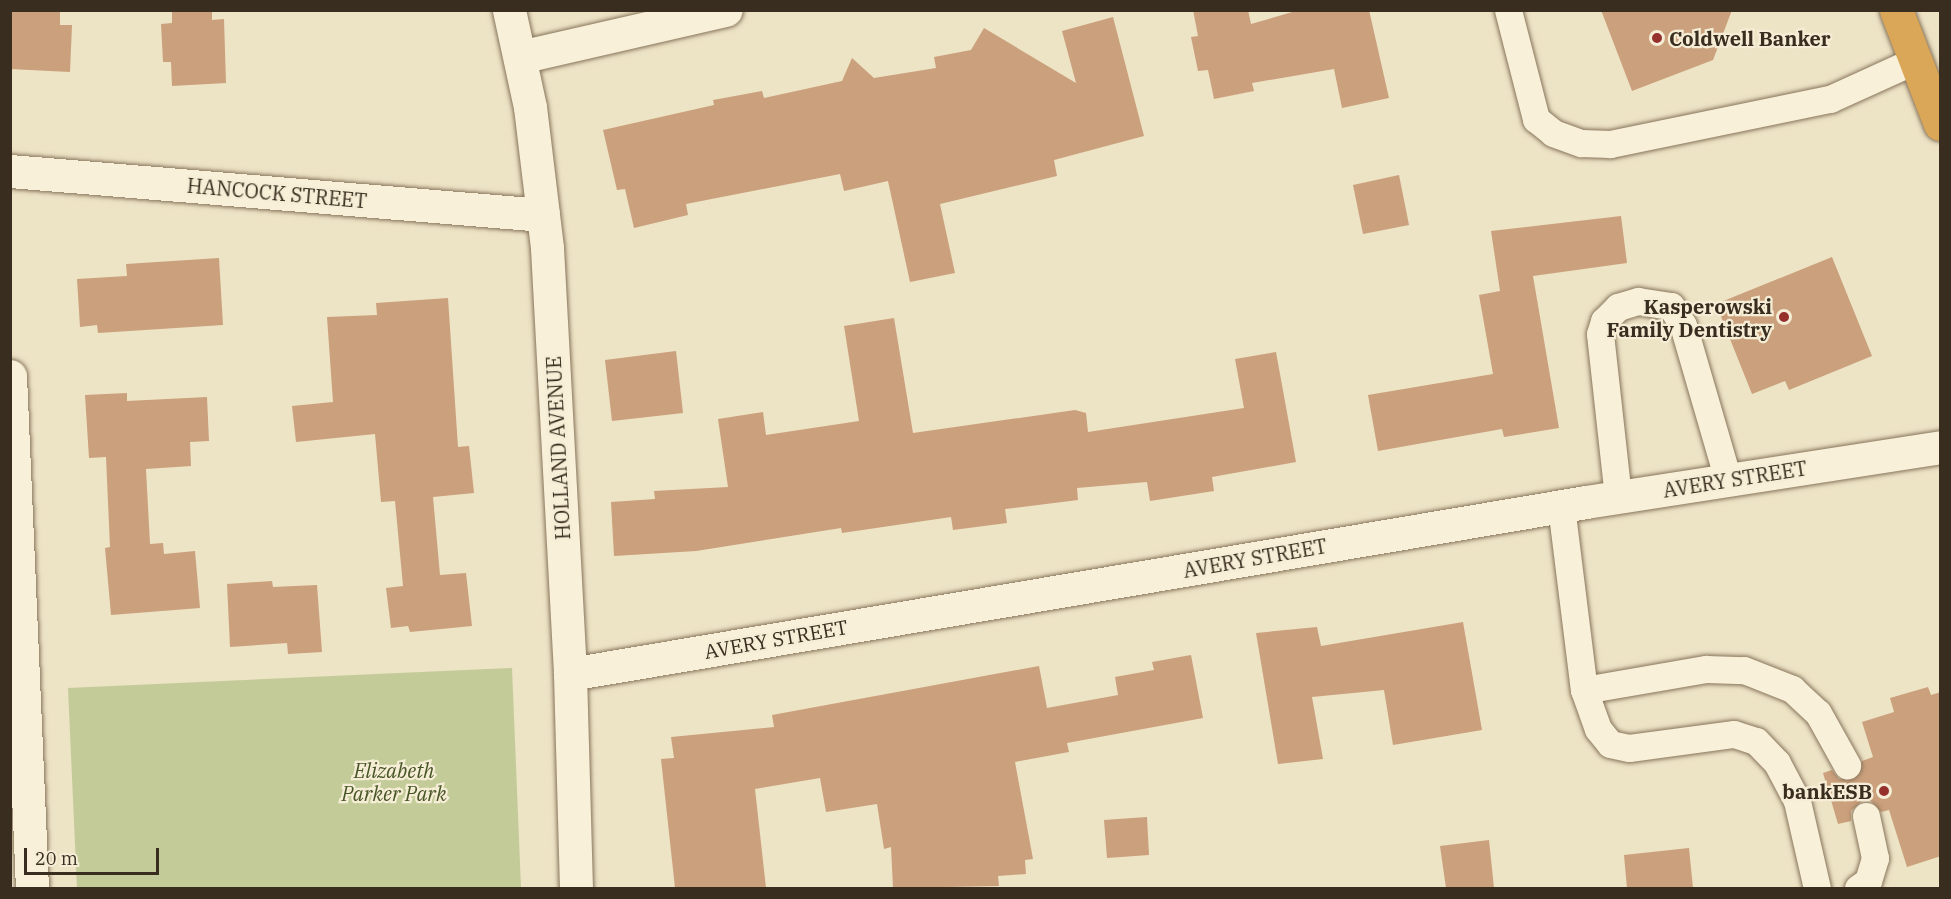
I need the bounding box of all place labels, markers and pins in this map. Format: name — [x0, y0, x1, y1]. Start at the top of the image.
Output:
place label: Coldwell Banker — [1669, 26, 1831, 50]
marker: Coldwell Banker — [1650, 31, 1664, 45]
place label: Kasperowski Family Dentistry — [1607, 294, 1772, 341]
marker: Kasperowski Family Dentistry — [1777, 310, 1791, 324]
place label: bankESB — [1782, 779, 1872, 803]
marker: bankESB — [1877, 784, 1891, 798]

